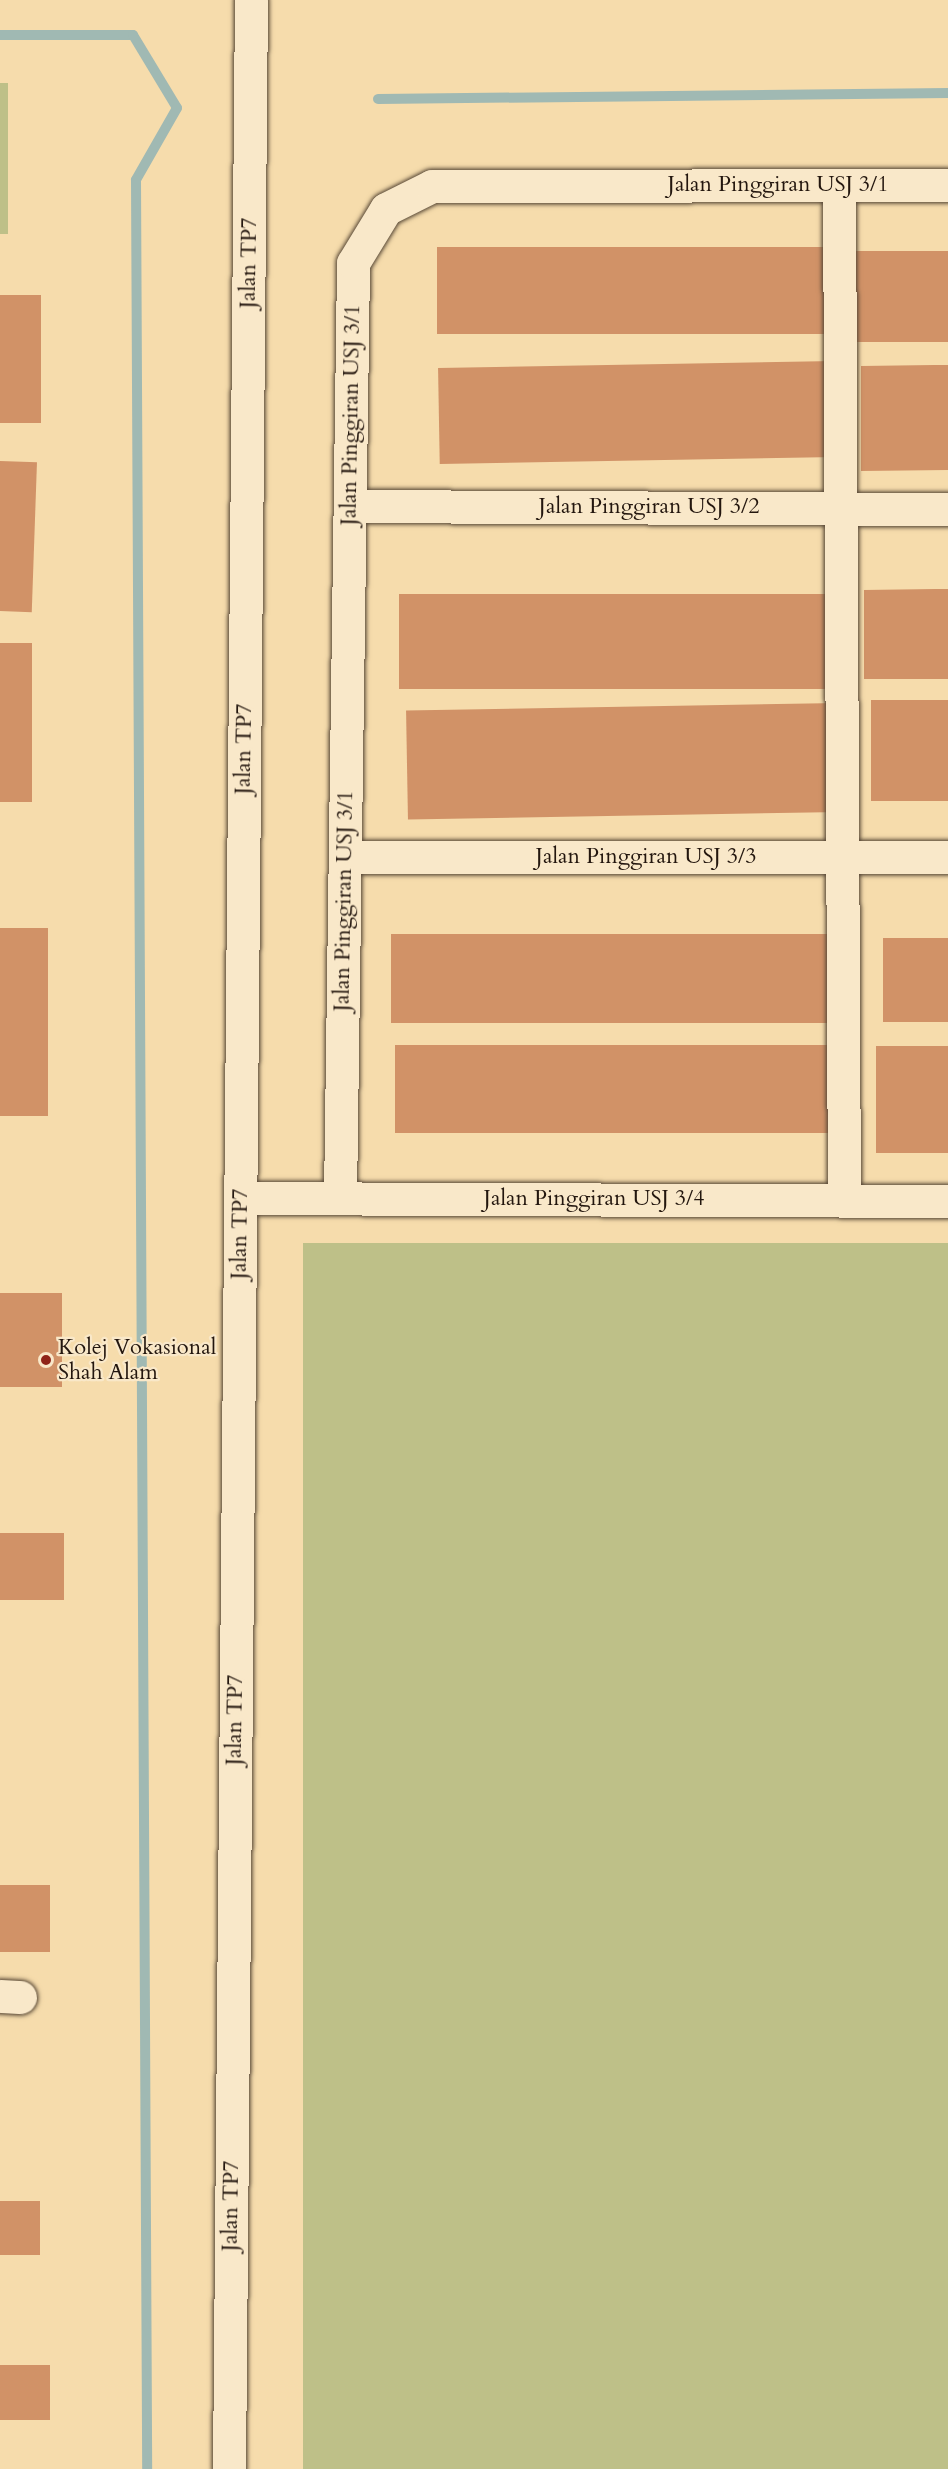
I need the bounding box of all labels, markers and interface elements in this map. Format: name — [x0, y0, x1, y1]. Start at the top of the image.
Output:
street label: Jalan Pinggiran USJ 3/1 — [668, 172, 888, 198]
street label: Jalan TP7 — [235, 217, 263, 309]
street label: Jalan Pinggiran USJ 3/1 — [336, 304, 366, 526]
street label: Jalan Pinggiran USJ 3/2 — [539, 494, 759, 520]
street label: Jalan TP7 — [230, 703, 258, 795]
street label: Jalan Pinggiran USJ 3/1 — [329, 790, 359, 1012]
street label: Jalan Pinggiran USJ 3/3 — [536, 844, 756, 870]
street label: Jalan Pinggiran USJ 3/4 — [484, 1186, 704, 1212]
street label: Jalan TP7 — [226, 1188, 254, 1280]
place label: Kolej Vokasional Shah Alam — [58, 1334, 216, 1386]
marker: Kolej Vokasional Shah Alam — [39, 1353, 53, 1367]
street label: Jalan TP7 — [221, 1674, 249, 1766]
street label: Jalan TP7 — [217, 2160, 245, 2252]

